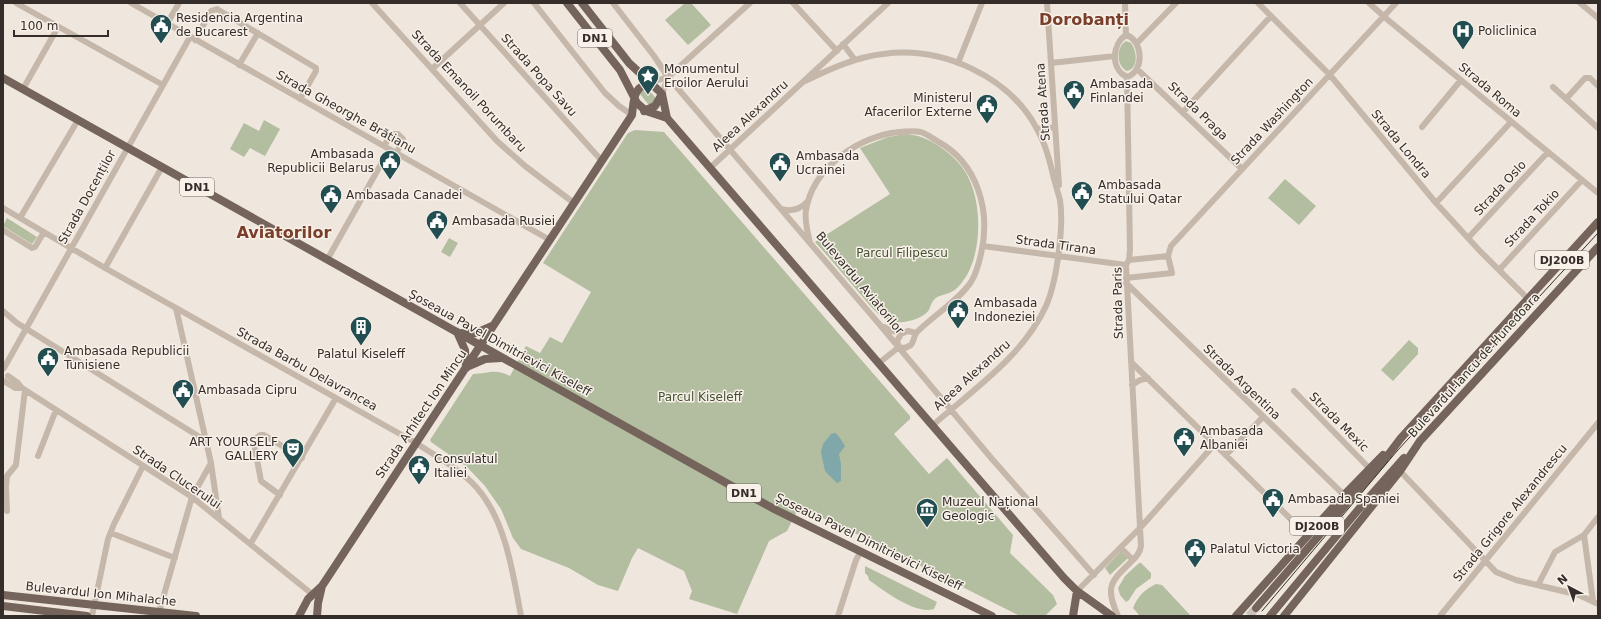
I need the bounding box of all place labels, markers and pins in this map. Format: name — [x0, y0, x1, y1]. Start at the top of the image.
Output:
place label: Residencia Argentina de Bucarest — [176, 11, 303, 39]
public building icon: Residencia Argentina de Bucarest — [148, 12, 174, 45]
hospital icon: Policlinica — [1450, 18, 1476, 51]
place label: Policlinica — [1478, 24, 1537, 38]
place label: Monumentul Eroilor Aerului — [664, 62, 749, 90]
place icon: Monumentul Eroilor Aerului — [635, 63, 661, 96]
place label: Ambasada Finlandei — [1090, 77, 1153, 105]
public building icon: Ambasada Finlandei — [1061, 78, 1087, 111]
place label: Ministerul Afacerilor Externe — [864, 91, 972, 119]
public building icon: Ministerul Afacerilor Externe — [974, 92, 1000, 125]
place label: Ambasada Republicii Belarus — [267, 147, 374, 175]
public building icon: Ambasada Republicii Belarus — [377, 148, 403, 181]
place label: Ambasada Ucrainei — [796, 149, 859, 177]
public building icon: Ambasada Ucrainei — [767, 150, 793, 183]
place label: Ambasada Statului Qatar — [1098, 178, 1182, 206]
public building icon: Ambasada Statului Qatar — [1069, 179, 1095, 212]
public building icon: Ambasada Canadei — [318, 182, 344, 215]
place label: Ambasada Canadei — [346, 188, 462, 202]
public building icon: Ambasada Rusiei — [424, 208, 450, 241]
place label: Ambasada Rusiei — [452, 214, 555, 228]
place label: Ambasada Indoneziei — [974, 296, 1037, 324]
public building icon: Ambasada Indoneziei — [945, 297, 971, 330]
building icon: Palatul Kiseleff — [348, 314, 374, 347]
place label: Ambasada Republicii Tunisiene — [63, 344, 189, 372]
public building icon: Ambasada Republicii Tunisiene — [35, 345, 61, 378]
place label: Palatul Kiseleff — [317, 347, 406, 361]
public building icon: Ambasada Cipru — [170, 377, 196, 410]
place label: Ambasada Cipru — [198, 383, 297, 397]
place label: Ambasada Albaniei — [1200, 424, 1263, 452]
public building icon: Ambasada Albaniei — [1171, 425, 1197, 458]
place label: ART YOURSELF GALLERY — [189, 435, 279, 463]
theatre icon: ART YOURSELF GALLERY — [280, 436, 306, 469]
place label: Consulatul Italiei — [434, 452, 498, 480]
public building icon: Consulatul Italiei — [406, 453, 432, 486]
public building icon: Ambasada Spaniei — [1260, 486, 1286, 519]
place label: Ambasada Spaniei — [1288, 492, 1400, 506]
place label: Muzeul Național Geologic — [942, 495, 1038, 523]
museum icon: Muzeul Național Geologic — [914, 496, 940, 529]
public building icon: Palatul Victoria — [1182, 536, 1208, 569]
place label: Palatul Victoria — [1210, 542, 1300, 556]

